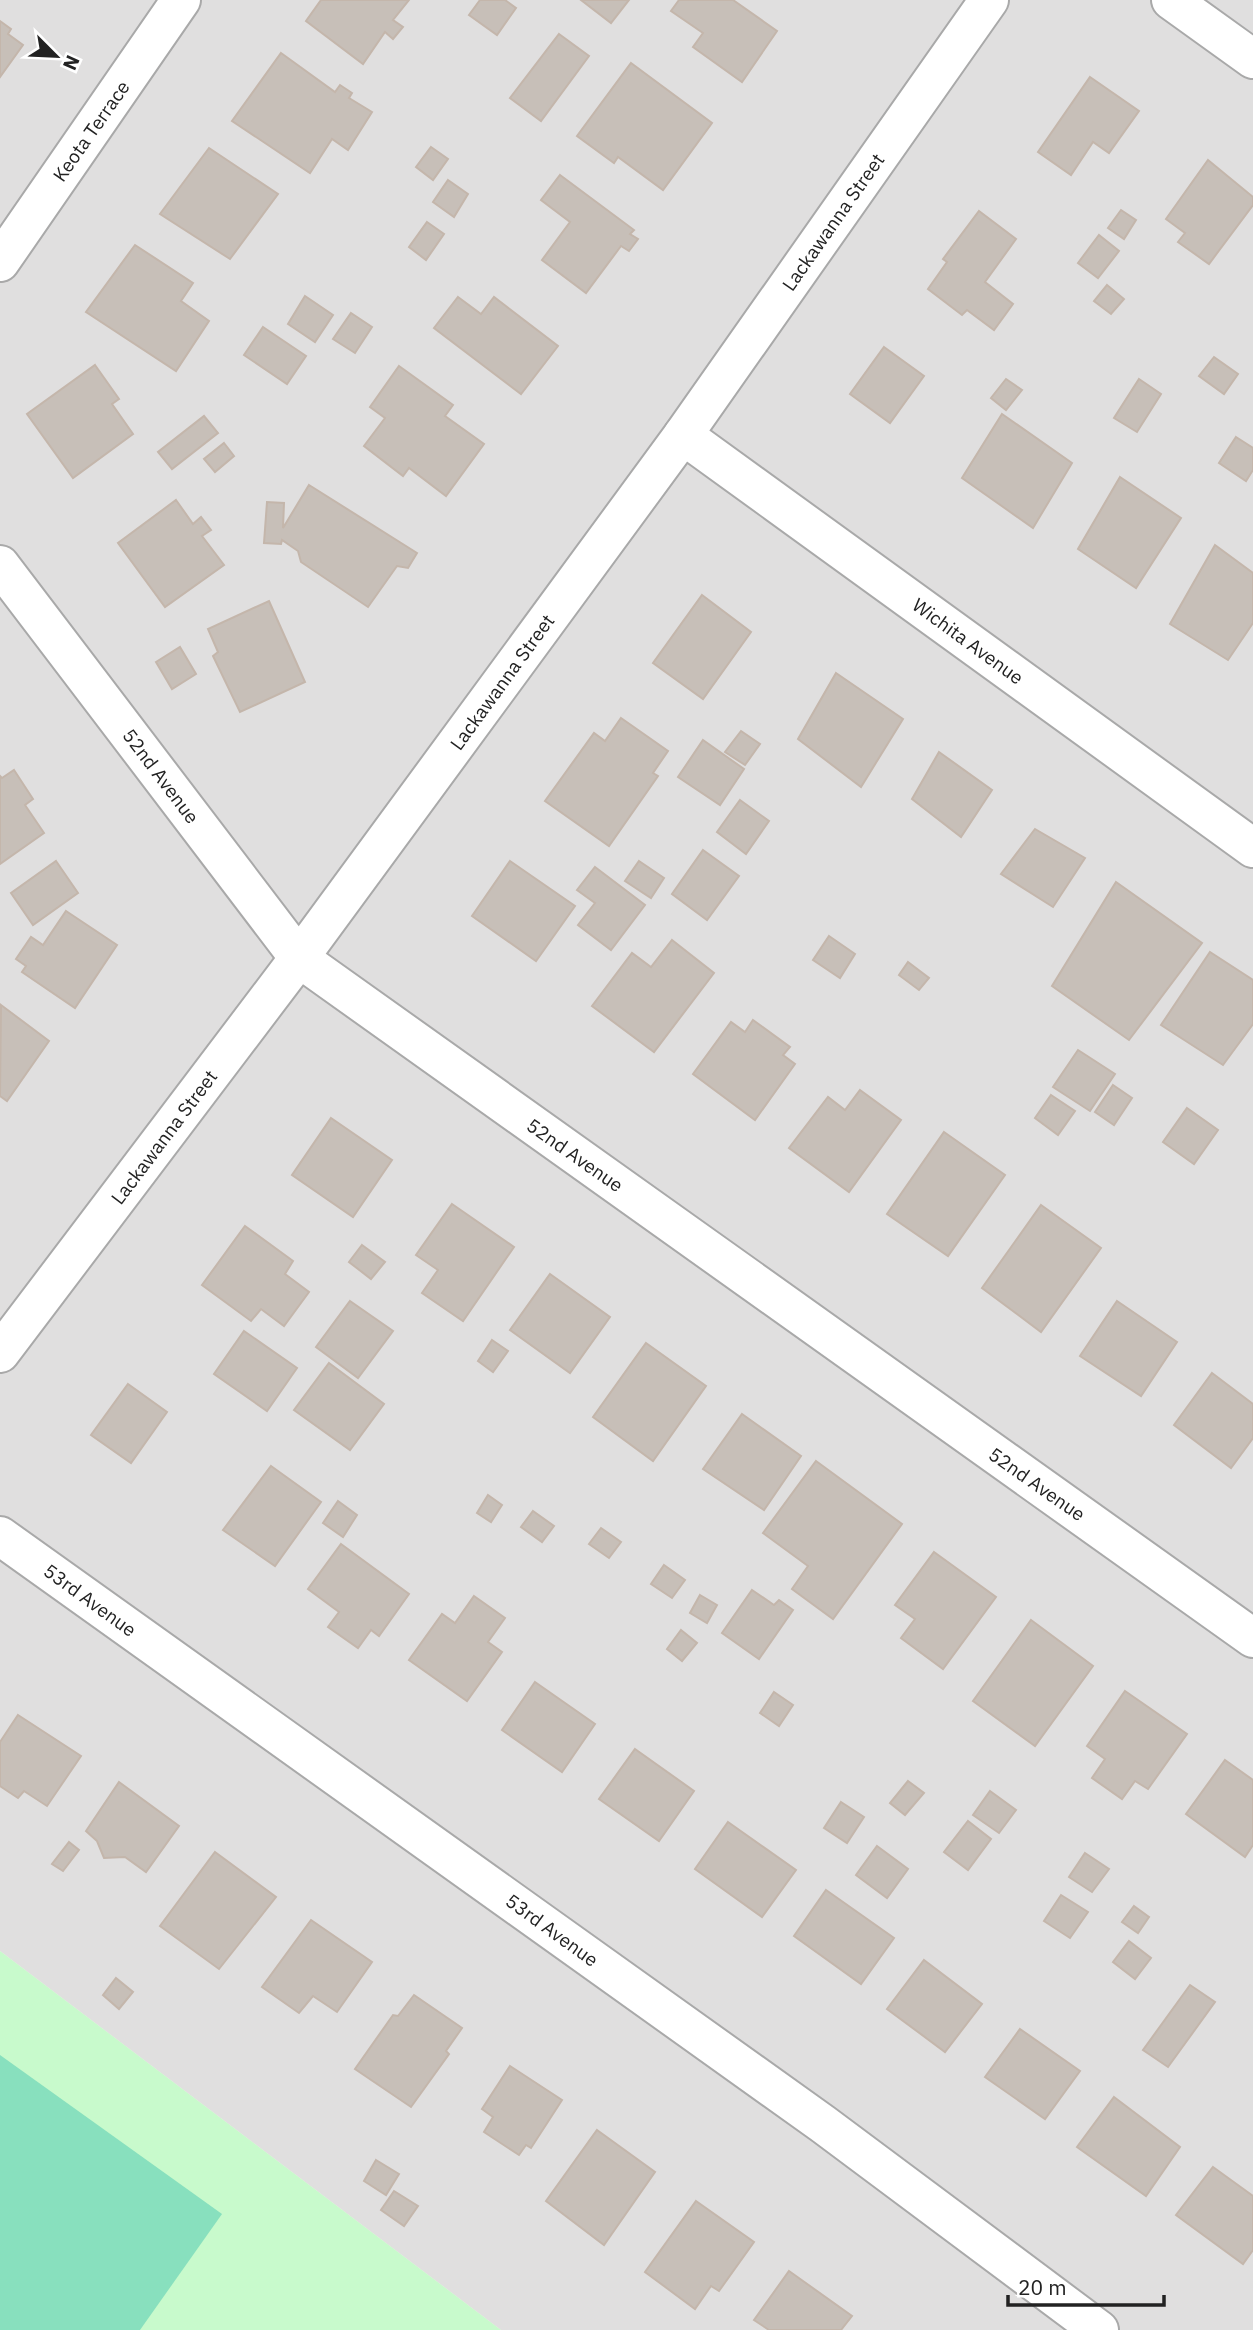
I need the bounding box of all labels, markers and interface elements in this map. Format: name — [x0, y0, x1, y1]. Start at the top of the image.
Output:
north arrow — [21, 21, 91, 91]
text: N — [58, 52, 85, 74]
street label: Keota Terrace — [47, 76, 135, 186]
street label: Lackawanna Street — [777, 149, 889, 295]
street label: Wichita Avenue — [908, 593, 1028, 689]
street label: Lackawanna Street — [445, 609, 559, 755]
street label: 52nd Avenue — [118, 724, 204, 828]
street label: Lackawanna Street — [106, 1065, 222, 1209]
street label: 52nd Avenue — [522, 1113, 628, 1197]
street label: 52nd Avenue — [984, 1442, 1090, 1526]
street label: 53rd Avenue — [39, 1558, 141, 1642]
street label: 53rd Avenue — [501, 1888, 603, 1972]
scale bar — [1008, 2264, 1164, 2308]
text: 20 m — [1018, 2273, 1067, 2301]

